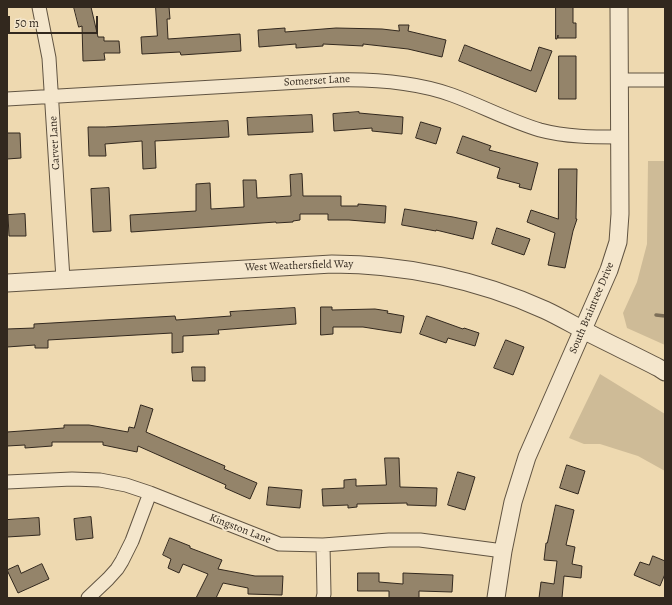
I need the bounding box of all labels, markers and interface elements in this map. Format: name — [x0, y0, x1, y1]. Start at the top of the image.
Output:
scale bar — [10, 8, 100, 34]
text: 50 m — [15, 15, 39, 31]
street label: Somerset Lane — [284, 73, 350, 89]
street label: Carver Lane — [47, 116, 63, 170]
street label: West Weathersfield Way — [245, 258, 353, 274]
street label: South Braintree Drive — [567, 260, 617, 356]
street label: Kingston Lane — [207, 511, 273, 547]

